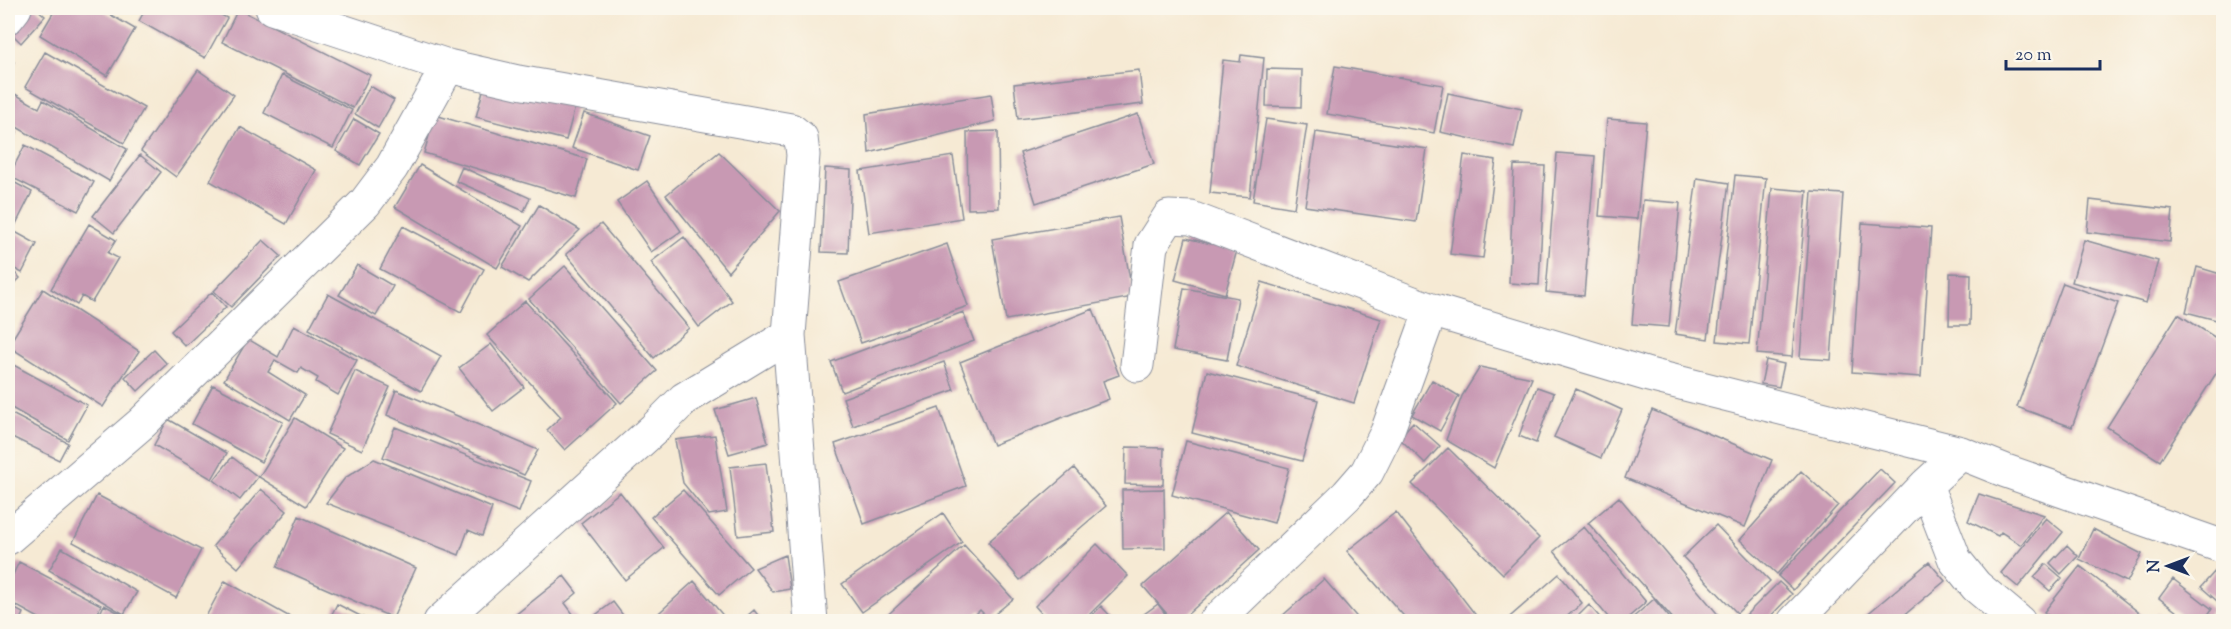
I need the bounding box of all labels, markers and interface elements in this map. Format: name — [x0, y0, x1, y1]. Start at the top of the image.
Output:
scale bar — [2006, 33, 2100, 71]
text: 20 m — [2015, 43, 2052, 69]
north arrow — [2138, 536, 2198, 596]
text: N — [2144, 559, 2167, 572]

